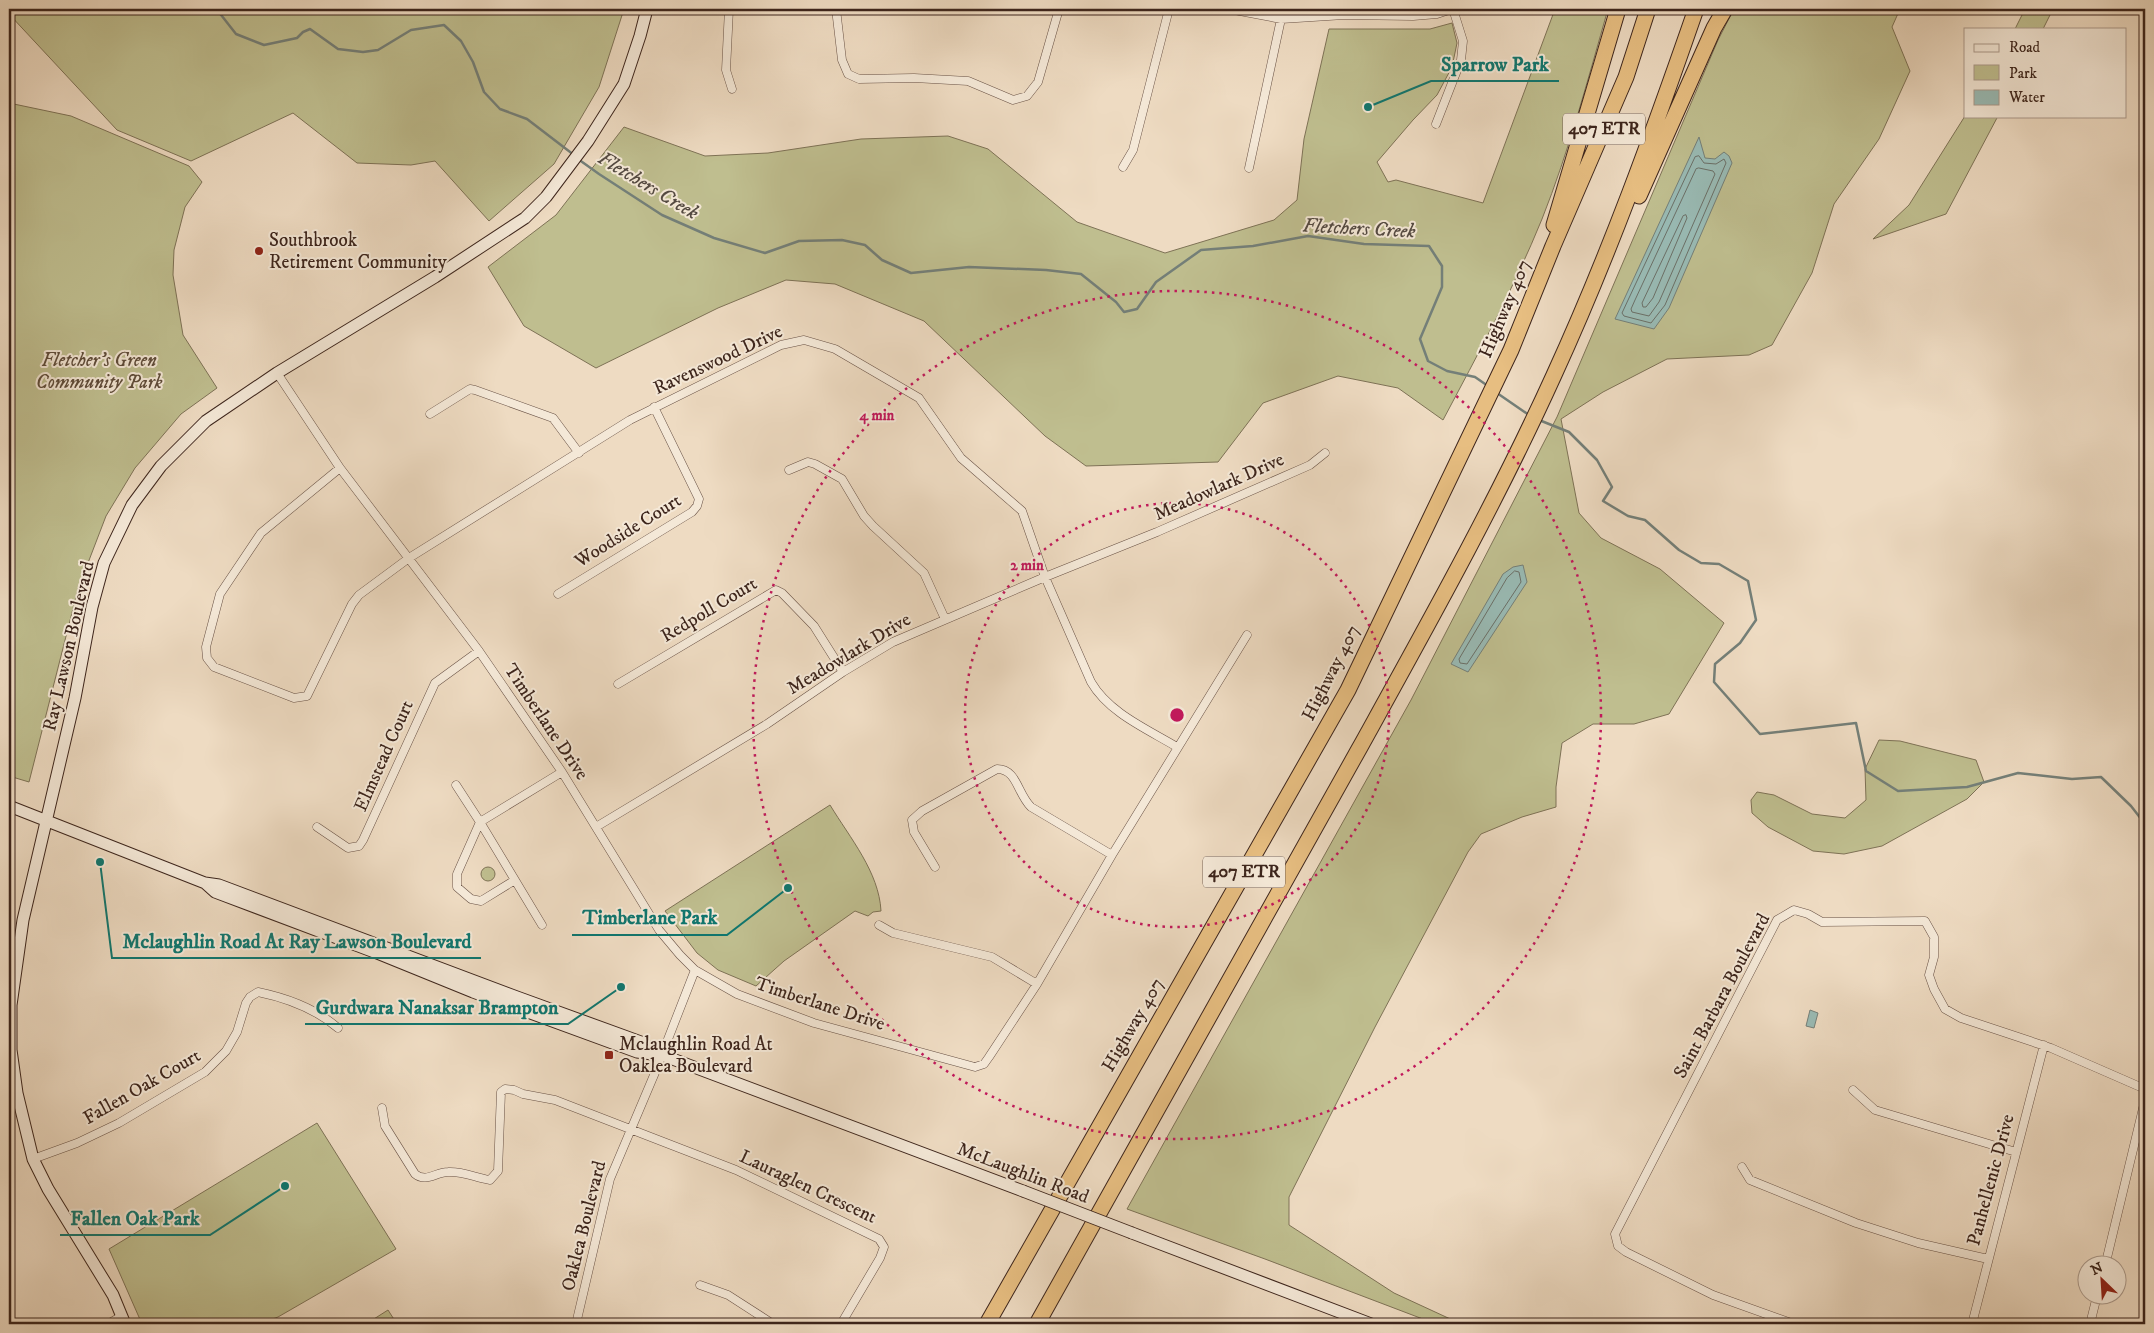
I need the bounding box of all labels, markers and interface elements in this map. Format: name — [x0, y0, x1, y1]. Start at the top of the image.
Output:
legend — [1964, 28, 2126, 118]
text: Road — [2009, 38, 2041, 57]
callout: Sparrow Park — [1431, 46, 1559, 81]
text: Sparrow Park — [1441, 53, 1550, 78]
text: Park — [2009, 64, 2038, 83]
text: Water — [2008, 88, 2045, 107]
road number: 407 ETR — [1563, 114, 1645, 144]
water label: Fletchers Creek — [593, 146, 703, 226]
water label: Fletchers Creek — [1302, 214, 1417, 244]
place label: Southbrook Retirement Community — [269, 229, 448, 274]
marker: Southbrook Retirement Community — [253, 245, 265, 257]
street label: Highway 407 — [1474, 256, 1536, 362]
street label: Ravenswood Drive — [650, 320, 786, 400]
park label: Fletcher's Green Community Park — [36, 349, 162, 394]
text: 4 min — [859, 406, 895, 425]
street label: Meadowlark Drive — [1150, 448, 1288, 526]
street label: Woodside Court — [570, 489, 686, 573]
text: 2 min — [1010, 556, 1044, 575]
street label: Ray Lawson Boulevard — [38, 558, 100, 733]
street label: Redpoll Court — [657, 572, 761, 648]
street label: Meadowlark Drive — [783, 608, 915, 700]
street label: Highway 407 — [1297, 621, 1365, 725]
street label: Timberlane Drive — [499, 660, 593, 785]
street label: Elmstead Court — [349, 697, 419, 815]
centre of rings — [1168, 706, 1186, 724]
road number: 407 ETR — [1203, 856, 1285, 888]
callout: Timberlane Park — [572, 900, 727, 935]
text: Timberlane Park — [582, 906, 719, 931]
street label: Saint Barbara Boulevard — [1669, 909, 1775, 1082]
callout: Mclaughlin Road At Ray Lawson Boulevard — [112, 923, 481, 958]
text: Mclaughlin Road At Ray Lawson Boulevard — [122, 930, 473, 955]
street label: Timberlane Drive — [752, 972, 888, 1036]
street label: Highway 407 — [1097, 974, 1169, 1076]
callout: Gurdwara Nanaksar Brampton — [305, 989, 568, 1024]
text: Gurdwara Nanaksar Brampton — [316, 996, 559, 1021]
place label: Mclaughlin Road At Oaklea Boulevard — [619, 1033, 773, 1078]
street label: Fallen Oak Court — [79, 1044, 205, 1130]
marker: Mclaughlin Road At Oaklea Boulevard — [603, 1049, 615, 1061]
street label: Panhellenic Drive — [1962, 1112, 2020, 1248]
street label: McLaughlin Road — [954, 1137, 1093, 1209]
street label: Lauraglen Crescent — [736, 1145, 880, 1229]
street label: Oaklea Boulevard — [557, 1158, 611, 1294]
callout: Fallen Oak Park — [60, 1200, 210, 1235]
text: Fallen Oak Park — [70, 1207, 201, 1232]
north arrow — [2076, 1256, 2126, 1306]
text: N — [2088, 1258, 2106, 1280]

